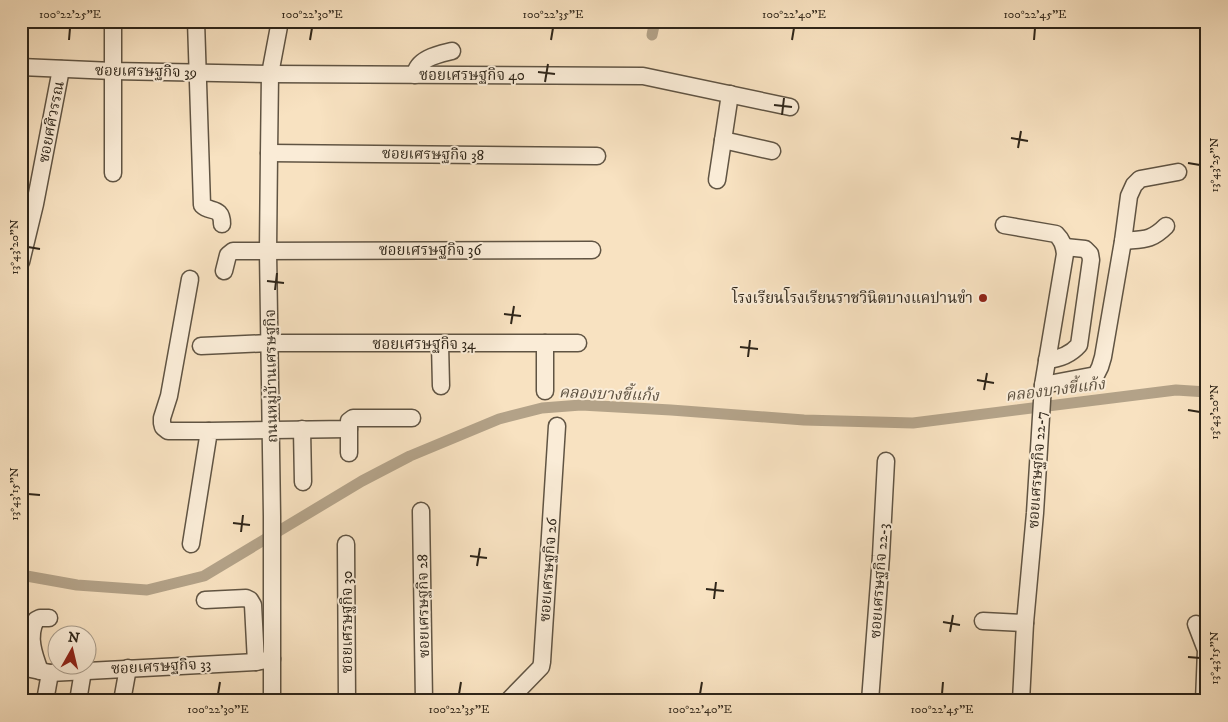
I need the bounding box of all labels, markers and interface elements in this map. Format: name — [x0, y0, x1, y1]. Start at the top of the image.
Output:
text: 100°22'25"E — [39, 7, 102, 22]
text: 100°22'30"E — [281, 7, 343, 22]
text: 100°22'35"E — [523, 7, 584, 22]
text: 100°22'40"E — [762, 7, 826, 22]
text: 100°22'45"E — [1003, 7, 1067, 22]
street label: ซอยเศรษฐกิจ 39 — [95, 61, 197, 82]
street label: ซอยเศรษฐกิจ 40 — [419, 66, 525, 85]
street label: ซอยศศิวรรณ — [34, 79, 69, 165]
text: 13°43'25"N — [1207, 137, 1222, 192]
street label: ซอยเศรษฐกิจ 38 — [382, 144, 484, 165]
text: 13°43'20"N — [7, 219, 22, 275]
street label: ซอยเศรษฐกิจ 36 — [379, 241, 482, 260]
place label: โรงเรียนโรงเรียนราชวินิตบางแคปานขำ — [731, 287, 973, 308]
marker: โรงเรียนโรงเรียนราชวินิตบางแคปานขำ — [977, 292, 989, 304]
street label: ถนนหมู่บ้านเศรษฐกิจ — [261, 309, 282, 443]
street label: ซอยเศรษฐกิจ 34 — [372, 335, 476, 354]
water label: คลองบางขี้แก้ง — [1004, 372, 1107, 406]
water label: คลองบางขี้แก้ง — [559, 380, 660, 406]
text: 13°43'20"N — [1207, 384, 1222, 440]
street label: ซอยเศรษฐกิจ 22-7 — [1024, 411, 1051, 529]
text: 13°43'15"N — [7, 467, 22, 521]
street label: ซอยเศรษฐกิจ 26 — [535, 516, 562, 623]
street label: ซอยเศรษฐกิจ 22-3 — [866, 523, 893, 639]
street label: ซอยเศรษฐกิจ 28 — [413, 554, 434, 658]
street label: ซอยเศรษฐกิจ 30 — [338, 571, 357, 673]
north arrow — [48, 624, 98, 674]
text: N — [67, 628, 81, 648]
text: 13°43'15"N — [1207, 631, 1222, 685]
street label: ซอยเศรษฐกิจ 33 — [110, 654, 212, 679]
text: 100°22'30"E — [187, 702, 249, 717]
text: 100°22'35"E — [429, 702, 490, 717]
text: 100°22'40"E — [668, 702, 732, 717]
text: 100°22'45"E — [910, 702, 974, 717]

